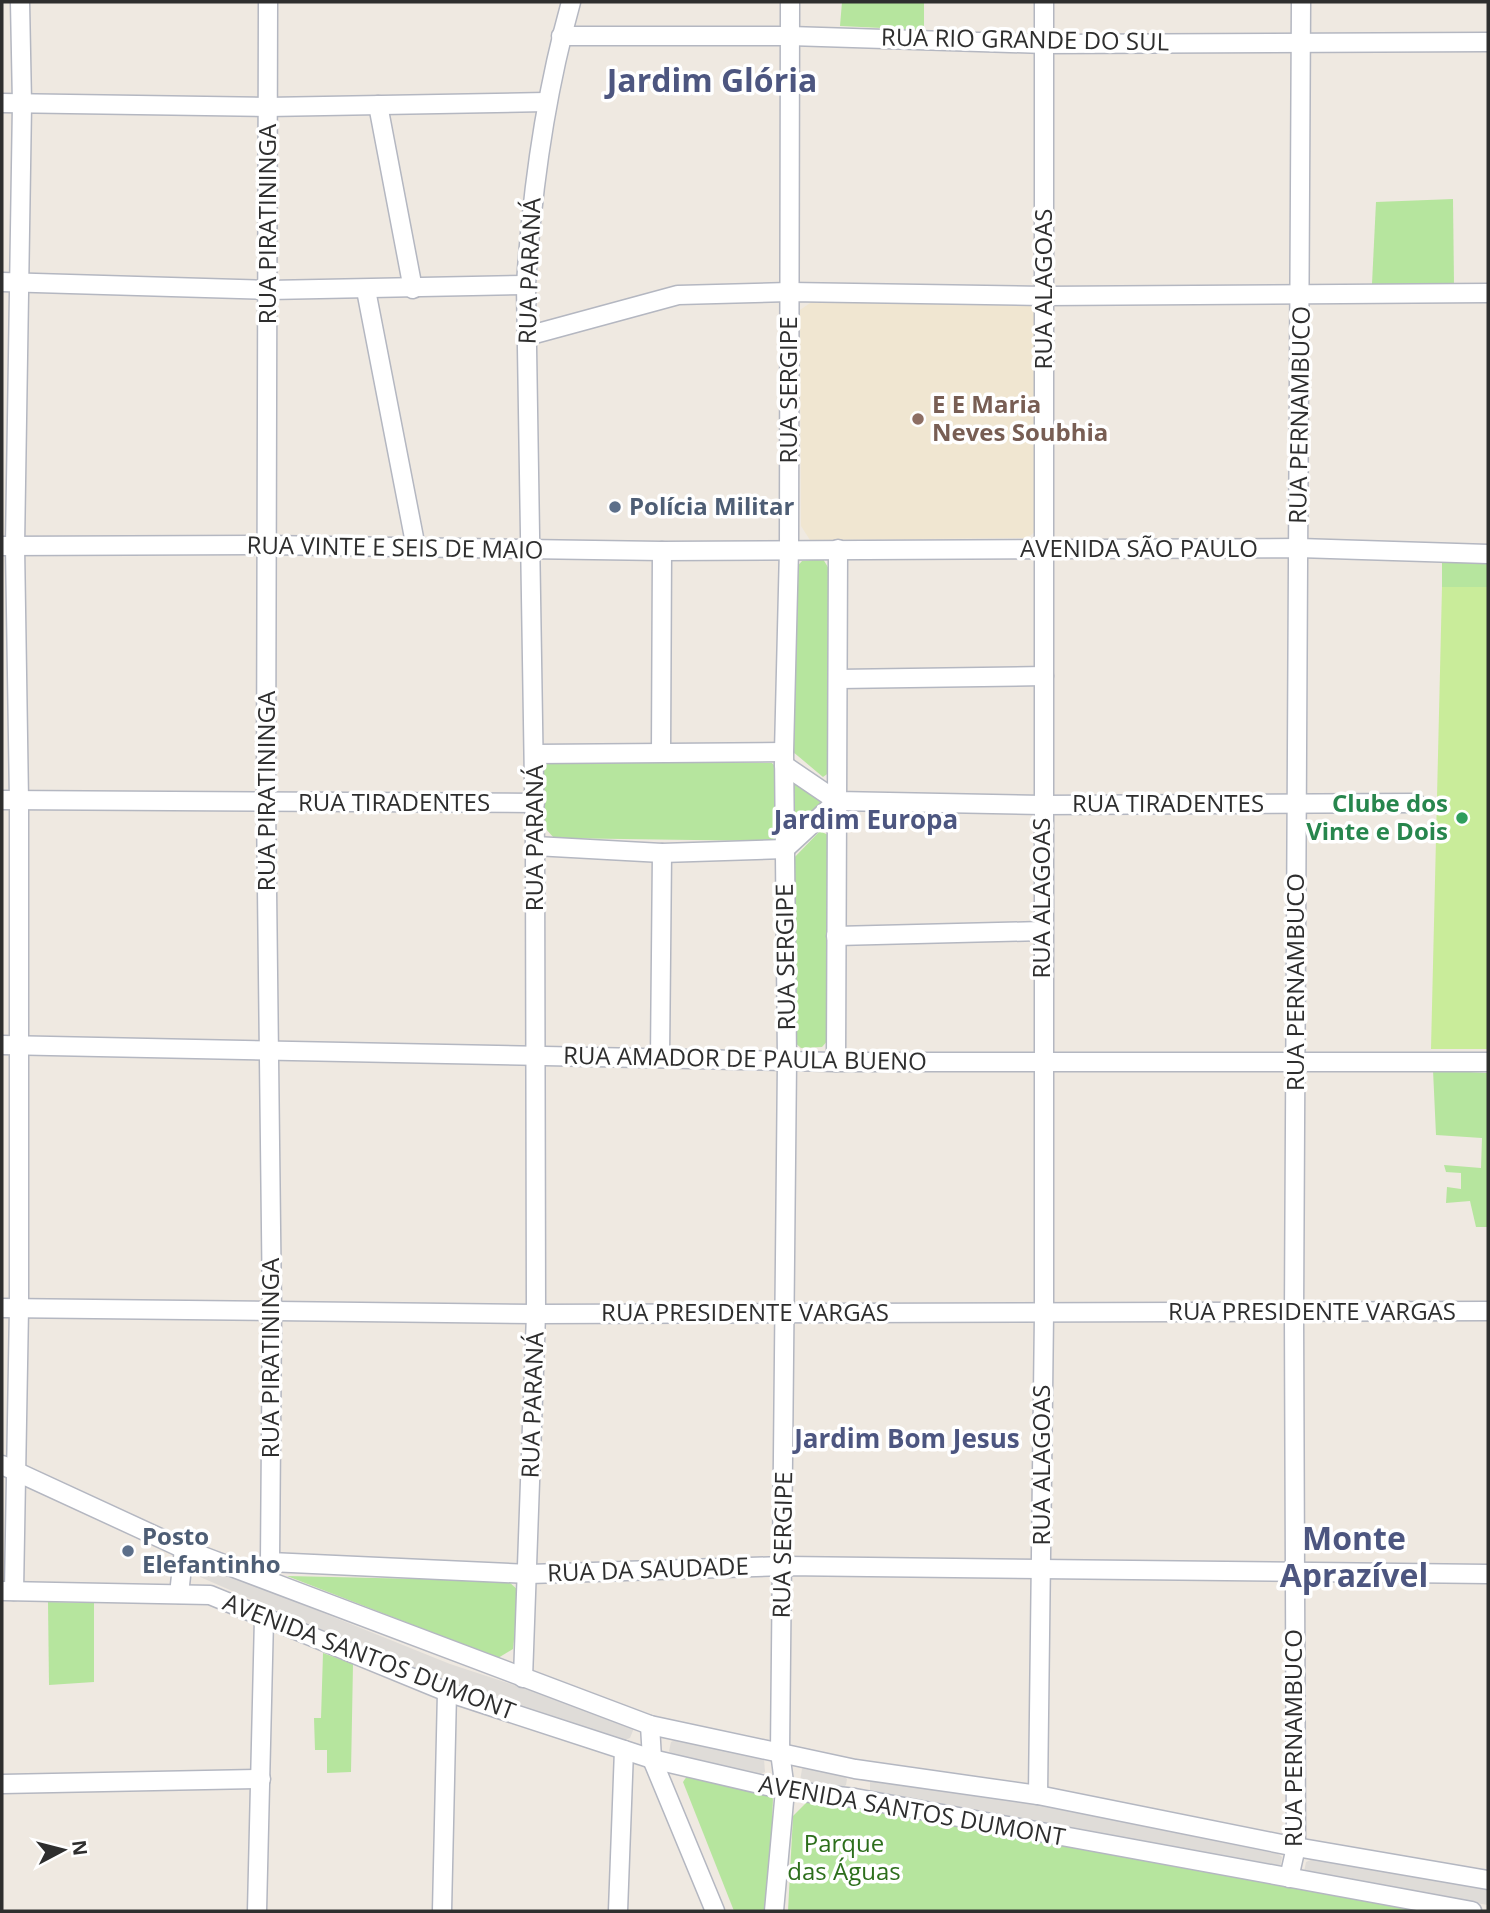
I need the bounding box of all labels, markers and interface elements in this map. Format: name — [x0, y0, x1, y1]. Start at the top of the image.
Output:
street label: RUA RIO GRANDE DO SUL — [881, 19, 1169, 58]
district label: Jardim Glória — [604, 58, 817, 101]
street label: RUA PIRATININGA — [250, 123, 283, 324]
street label: RUA PARANÁ — [509, 196, 548, 345]
street label: RUA ALAGOAS — [1026, 208, 1059, 370]
street label: RUA PERNAMBUCO — [1280, 306, 1317, 524]
street label: RUA SERGIPE — [771, 317, 804, 463]
place label: E E Maria Neves Soubhia — [932, 387, 1108, 448]
marker: E E Maria Neves Soubhia — [910, 411, 926, 427]
place label: Polícia Militar — [629, 489, 794, 522]
marker: Polícia Militar — [607, 499, 623, 515]
street label: RUA VINTE E SEIS DE MAIO — [246, 527, 544, 566]
street label: AVENIDA SÃO PAULO — [1020, 531, 1258, 564]
street label: RUA PIRATININGA — [249, 690, 282, 891]
street label: RUA PARANÁ — [517, 764, 550, 911]
street label: RUA TIRADENTES — [298, 785, 490, 818]
street label: RUA TIRADENTES — [1072, 786, 1264, 819]
place label: Clube dos Vinte e Dois — [1306, 786, 1448, 847]
district label: Jardim Europa — [772, 801, 958, 837]
marker: Clube dos Vinte e Dois — [1454, 810, 1470, 826]
street label: RUA ALAGOAS — [1024, 817, 1057, 979]
street label: RUA PERNAMBUCO — [1278, 873, 1311, 1091]
street label: RUA SERGIPE — [767, 883, 802, 1031]
street label: RUA AMADOR DE PAULA BUENO — [563, 1038, 927, 1077]
street label: RUA PIRATININGA — [253, 1257, 286, 1458]
street label: RUA PRESIDENTE VARGAS — [1168, 1294, 1456, 1327]
street label: RUA PRESIDENTE VARGAS — [601, 1295, 889, 1328]
street label: RUA PARANÁ — [512, 1330, 551, 1479]
street label: RUA ALAGOAS — [1024, 1384, 1057, 1546]
district label: Jardim Bom Jesus — [792, 1420, 1020, 1456]
street label: RUA SERGIPE — [764, 1471, 799, 1619]
district label: Monte Aprazível — [1280, 1516, 1428, 1596]
place label: Posto Elefantinho — [142, 1519, 281, 1580]
marker: Posto Elefantinho — [120, 1543, 136, 1559]
street label: RUA DA SAUDADE — [547, 1548, 749, 1589]
street label: AVENIDA SANTOS DUMONT — [219, 1585, 520, 1727]
street label: RUA PERNAMBUCO — [1276, 1629, 1309, 1847]
street label: AVENIDA SANTOS DUMONT — [756, 1766, 1068, 1853]
north arrow — [28, 1815, 98, 1885]
park label: Parque das Águas — [787, 1826, 901, 1887]
text: N — [66, 1839, 94, 1857]

